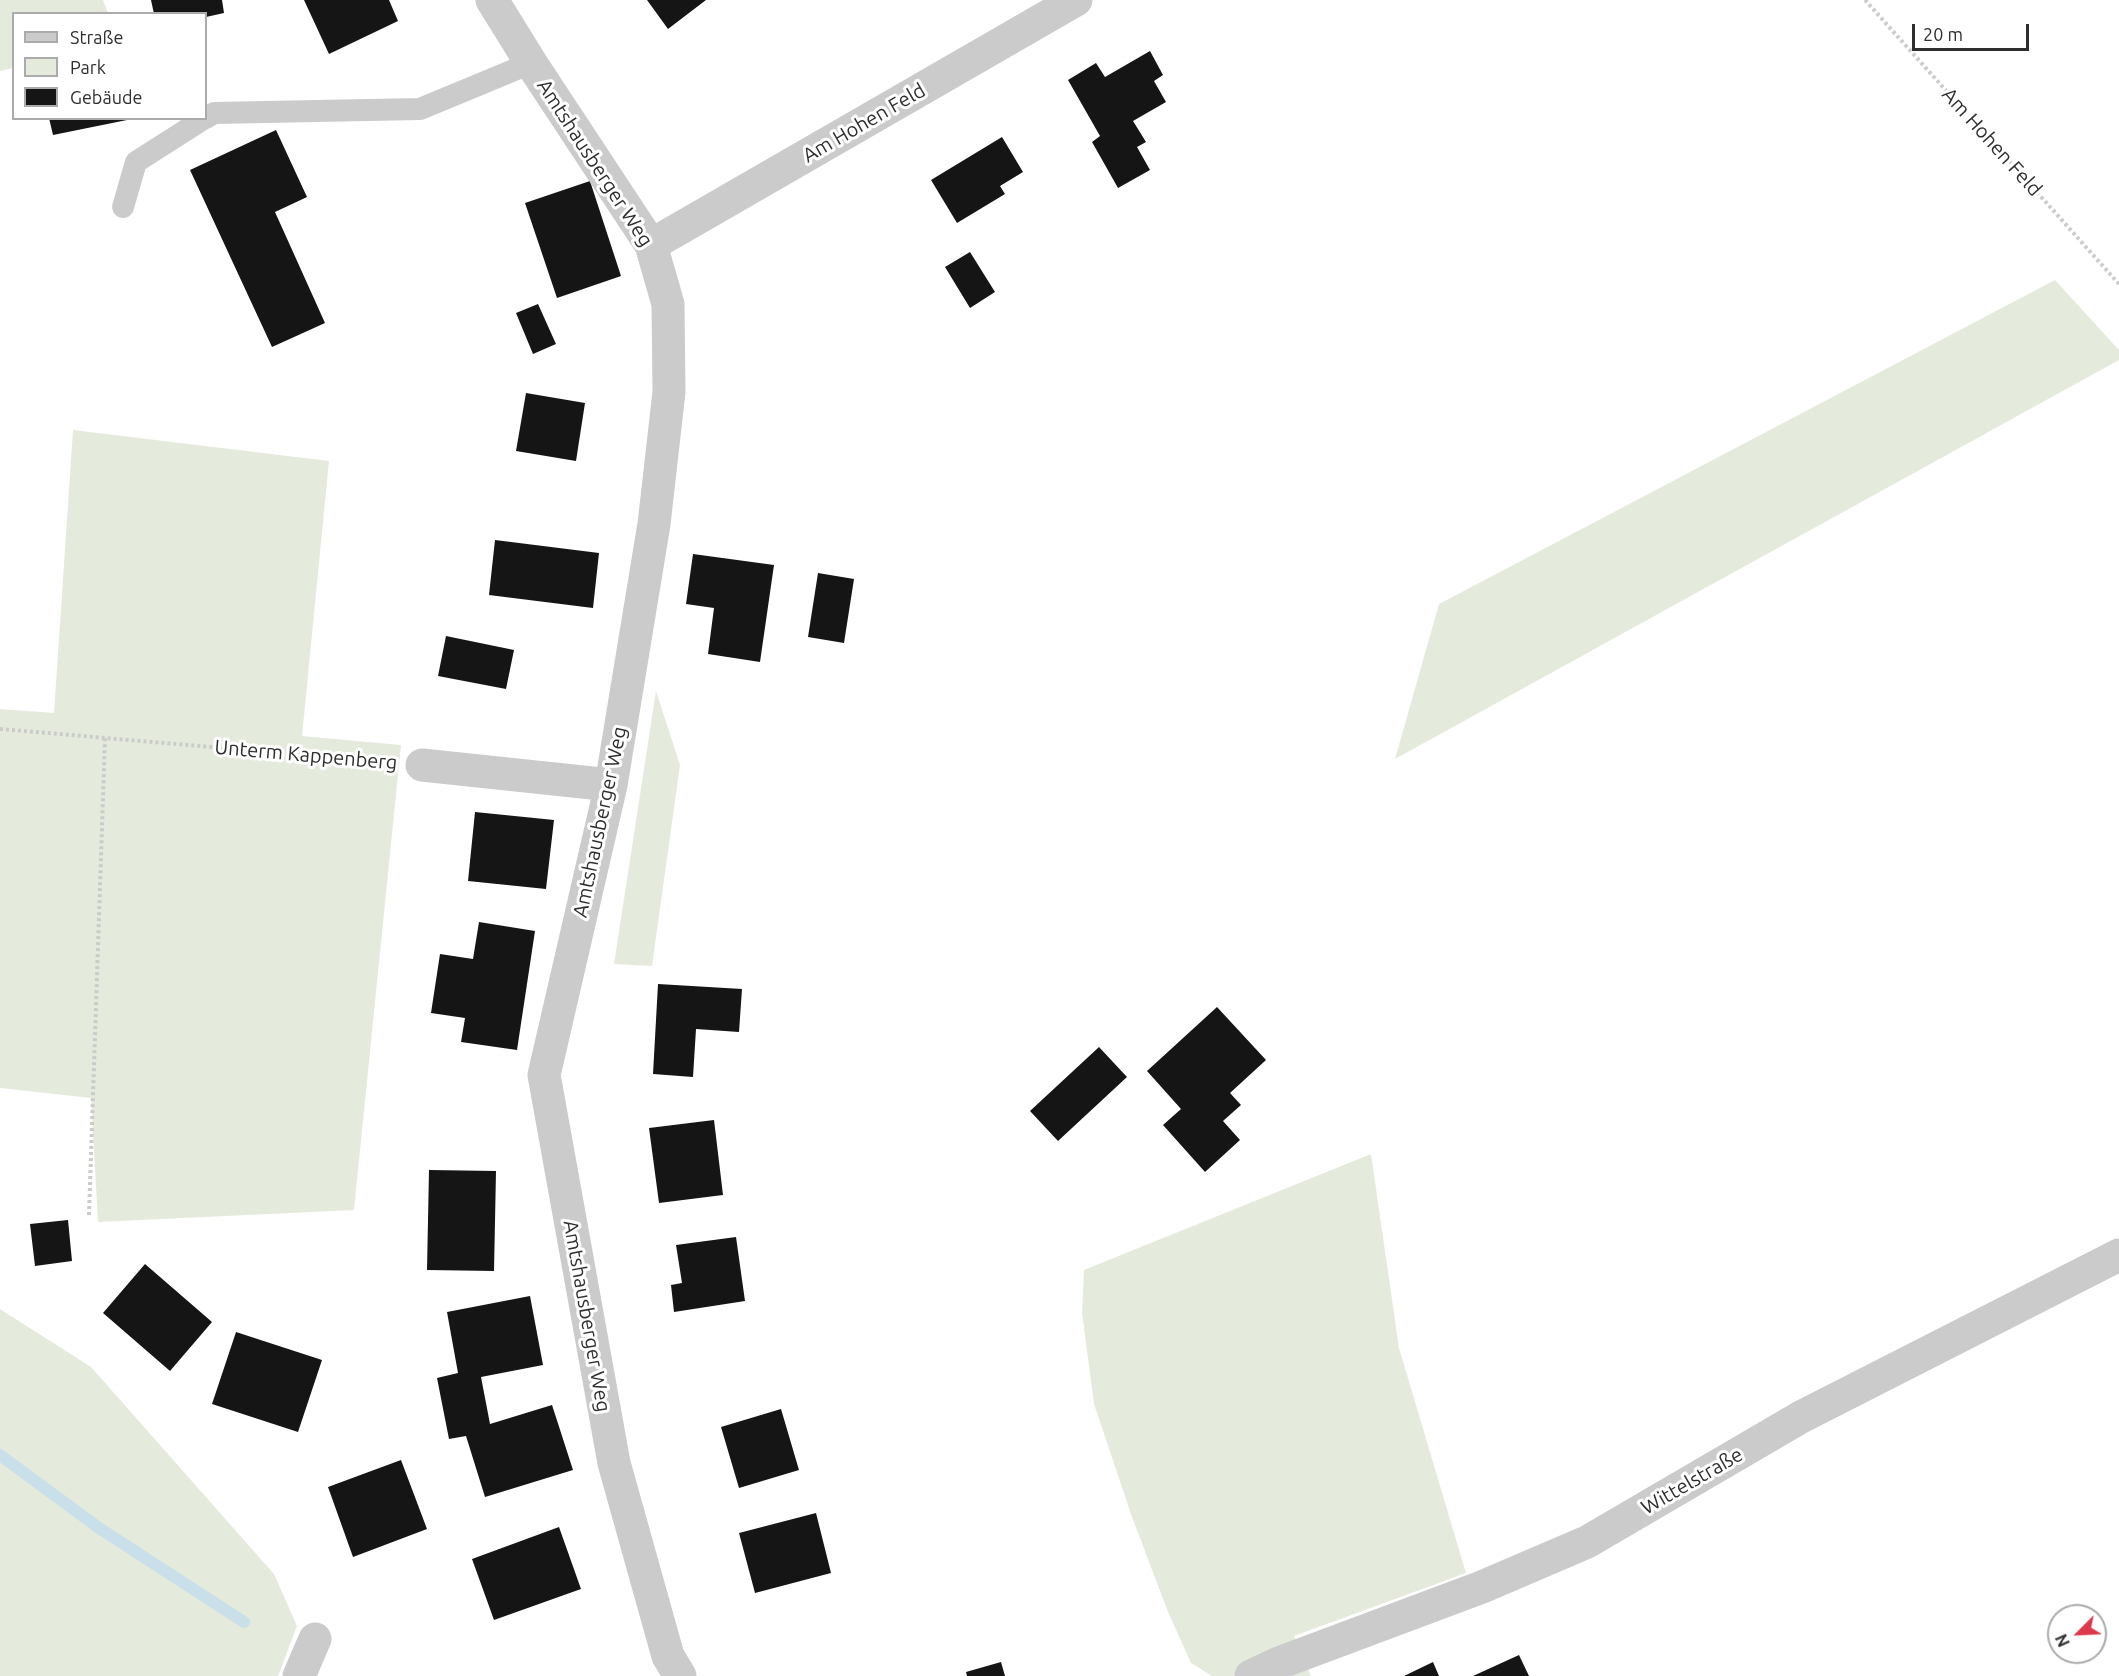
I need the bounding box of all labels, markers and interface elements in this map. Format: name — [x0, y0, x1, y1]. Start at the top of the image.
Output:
legend — [12, 12, 207, 120]
scale bar — [1915, 12, 2032, 50]
text: 20 m — [1923, 24, 1963, 44]
text: Straße — [70, 27, 123, 47]
text: Park — [70, 57, 106, 77]
street label: Amtshausberger Weg — [532, 75, 658, 251]
street label: Am Hohen Feld — [798, 78, 930, 168]
street label: Am Hohen Feld — [1937, 83, 2047, 201]
text: Gebäude — [70, 87, 142, 107]
street label: Amtshausberger Weg — [568, 724, 632, 920]
street label: Unterm Kappenberg — [214, 735, 398, 775]
street label: Amtshausberger Weg — [558, 1218, 616, 1414]
street label: Wittelstraße — [1637, 1442, 1747, 1520]
north arrow — [2047, 1604, 2107, 1664]
text: N — [2052, 1631, 2073, 1650]

